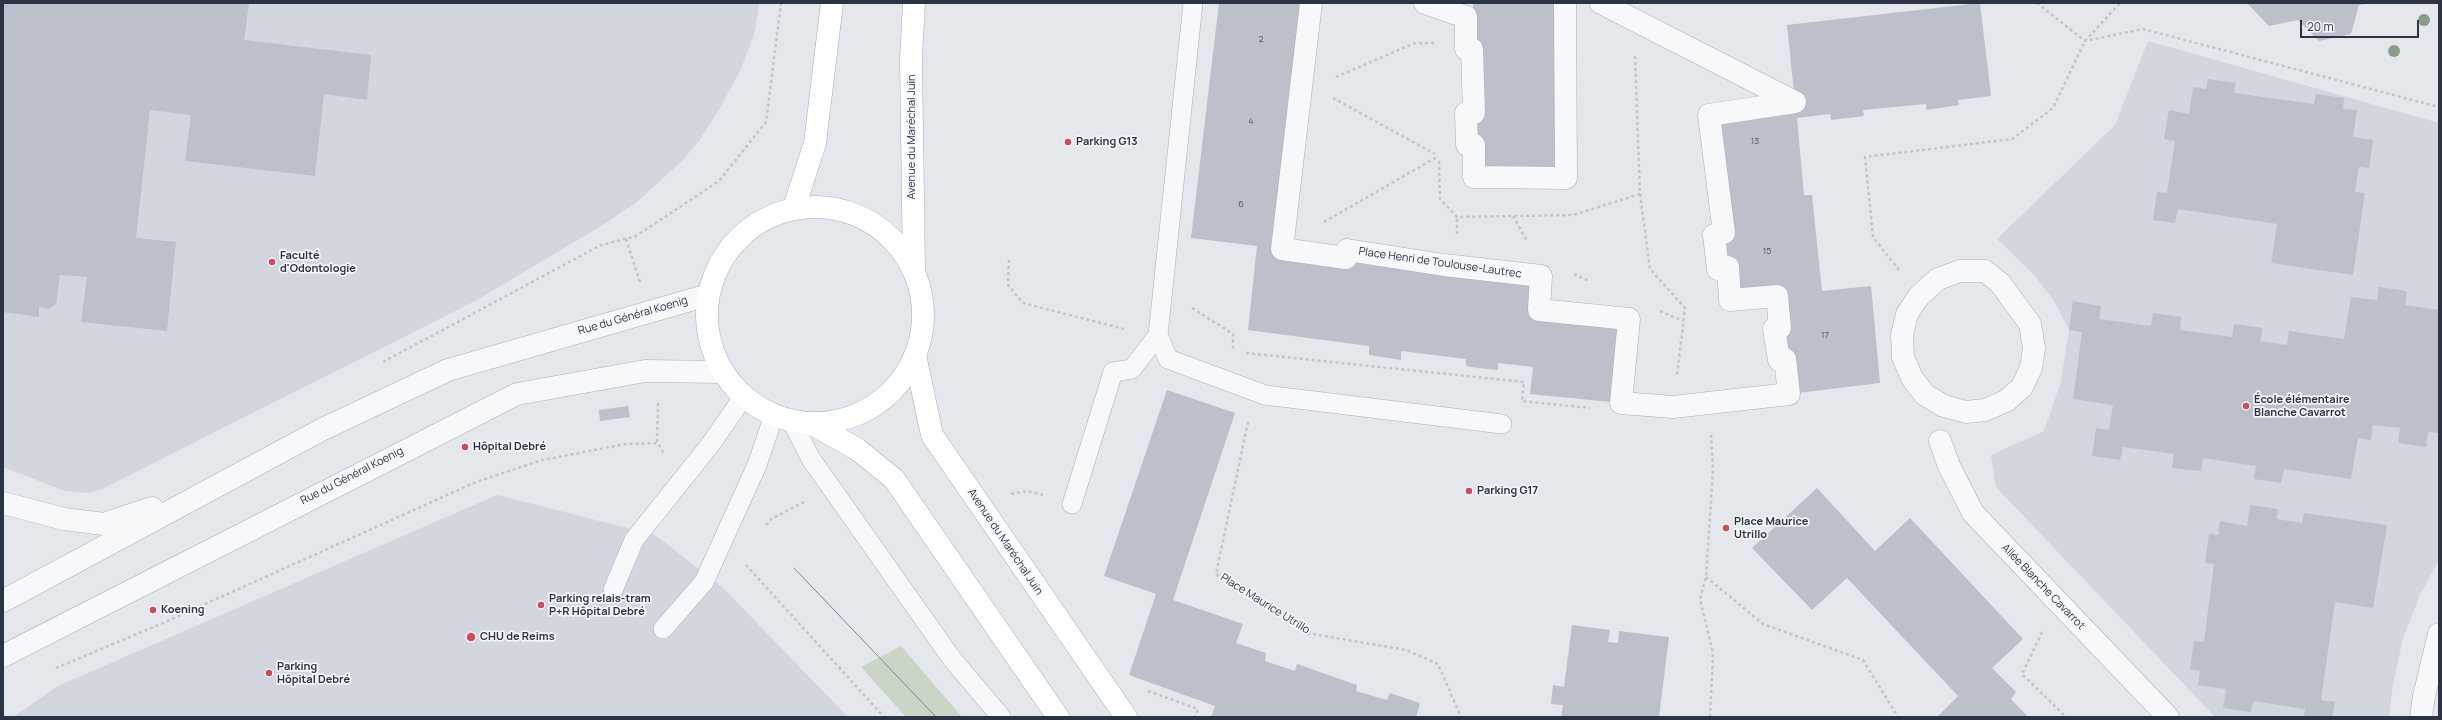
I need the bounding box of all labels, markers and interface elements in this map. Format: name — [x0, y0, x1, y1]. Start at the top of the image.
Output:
scale bar — [2302, 12, 2421, 38]
text: 20 m — [2307, 18, 2334, 35]
house number: 2 — [1258, 34, 1264, 44]
street label: Avenue du Maréchal Juin — [905, 74, 919, 200]
house number: 4 — [1248, 116, 1254, 126]
place label: Parking G13 — [1076, 135, 1138, 149]
house number: 13 — [1751, 136, 1759, 146]
marker: Parking G13 — [1063, 137, 1073, 147]
house number: 6 — [1238, 199, 1244, 209]
street label: Place Henri de Toulouse-Lautrec — [1358, 245, 1522, 281]
house number: 15 — [1763, 246, 1771, 256]
place label: Faculté d'Odontologie — [280, 249, 356, 275]
marker: Faculté d'Odontologie — [267, 257, 277, 267]
street label: Rue du Général Koenig — [577, 294, 689, 338]
house number: 17 — [1821, 330, 1829, 340]
place label: École élémentaire Blanche Cavarrot — [2254, 393, 2350, 419]
marker: École élémentaire Blanche Cavarrot — [2241, 401, 2251, 411]
place label: Hôpital Debré — [473, 440, 546, 454]
marker: Hôpital Debré — [460, 442, 470, 452]
street label: Rue du Général Koenig — [298, 444, 406, 508]
place label: Parking G17 — [1477, 484, 1538, 498]
street label: Avenue du Maréchal Juin — [965, 486, 1045, 598]
marker: Parking G17 — [1464, 486, 1474, 496]
place label: Place Maurice Utrillo — [1734, 515, 1808, 541]
marker: Place Maurice Utrillo — [1721, 523, 1731, 533]
street label: Allée Blanche Cavarrot — [1999, 541, 2087, 633]
street label: Place Maurice Utrillo — [1218, 571, 1312, 637]
place label: Parking relais-tram P+R Hôpital Debré — [549, 592, 651, 618]
marker: Parking relais-tram P+R Hôpital Debré — [536, 600, 546, 610]
place label: Koening — [161, 603, 205, 617]
marker: Koening — [148, 605, 158, 615]
place label: CHU de Reims — [480, 630, 555, 644]
marker: CHU de Reims — [465, 631, 477, 643]
place label: Parking Hôpital Debré — [277, 660, 350, 686]
marker: Parking Hôpital Debré — [264, 668, 274, 678]

